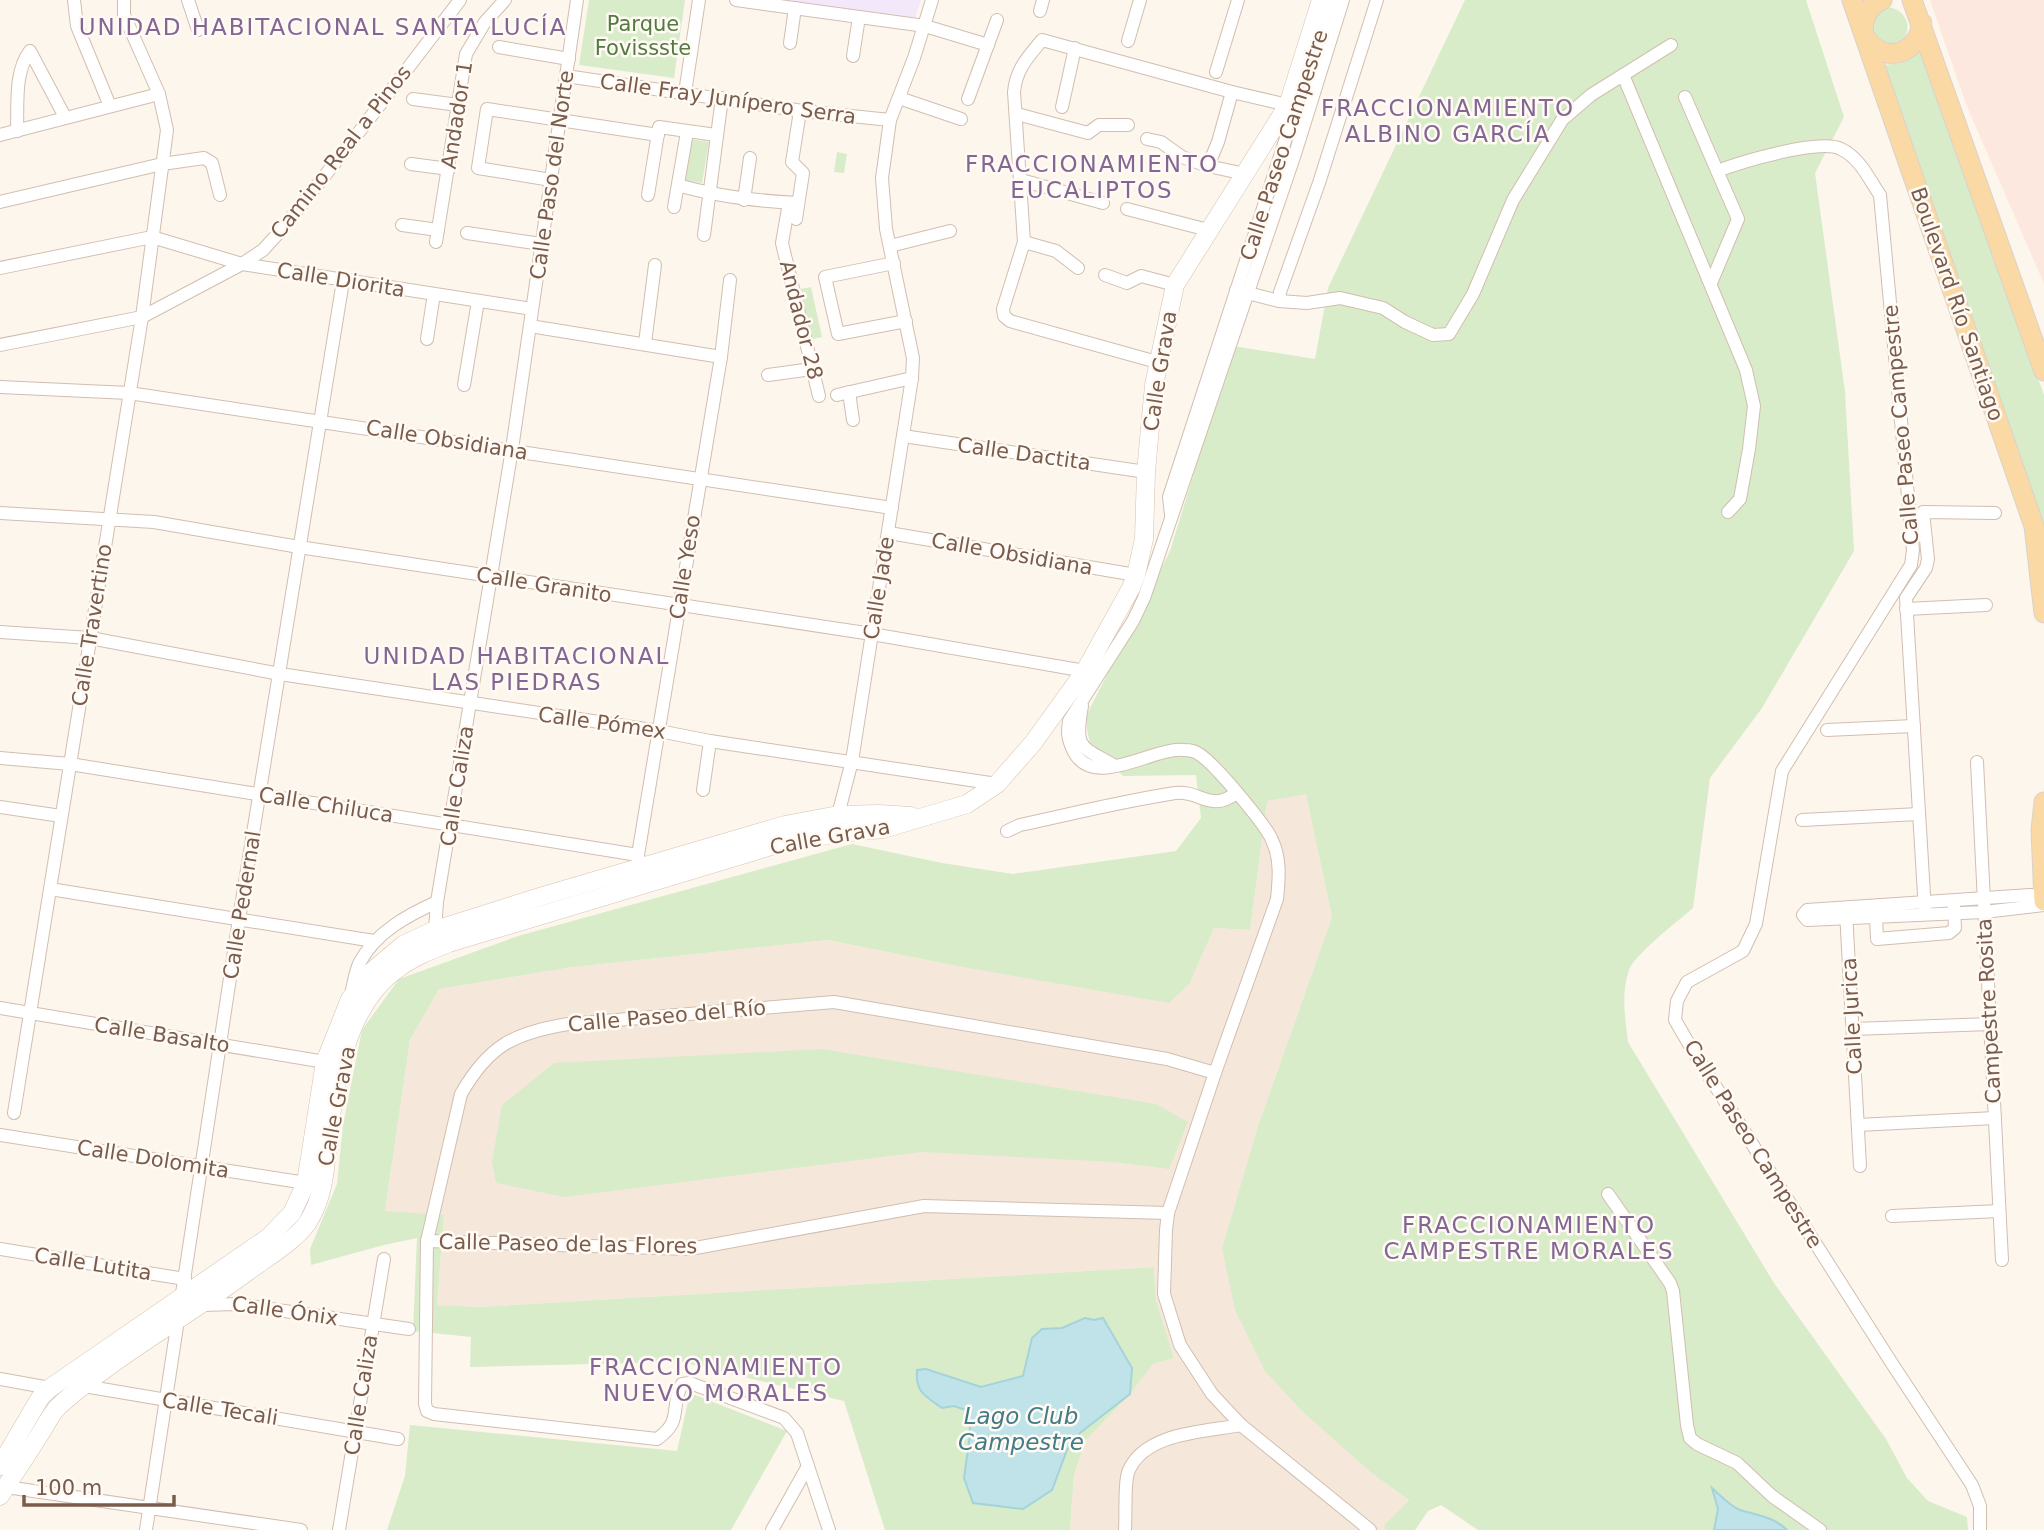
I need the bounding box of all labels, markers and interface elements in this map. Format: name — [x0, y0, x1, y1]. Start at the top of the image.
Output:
park label: Parque Fovissste — [595, 12, 691, 60]
district label: UNIDAD HABITACIONAL SANTA LUCÍA — [79, 13, 567, 40]
street label: Calle Paseo Campestre — [1235, 27, 1333, 263]
street label: Andador 1 — [437, 59, 477, 171]
street label: Camino Real a Pinos — [266, 61, 416, 243]
street label: Calle Paso del Norte — [525, 69, 579, 281]
street label: Calle Fray Junípero Serra — [598, 69, 858, 129]
district label: FRACCIONAMIENTO ALBINO GARCÍA — [1321, 95, 1575, 147]
district label: FRACCIONAMIENTO EUCALIPTOS — [965, 151, 1219, 203]
street label: Boulevard Río Santiago — [1906, 184, 2008, 424]
street label: Calle Diorita — [275, 258, 407, 302]
street label: Andador 28 — [775, 258, 827, 382]
street label: Calle Paseo Campestre — [1879, 304, 1923, 546]
street label: Calle Grava — [1139, 309, 1181, 433]
street label: Calle Obsidiana — [364, 415, 530, 465]
street label: Calle Dactita — [956, 433, 1092, 475]
street label: Calle Yeso — [665, 513, 705, 621]
street label: Calle Obsidiana — [929, 528, 1095, 580]
street label: Calle Jade — [859, 535, 899, 641]
street label: Calle Travertino — [67, 542, 117, 708]
street label: Calle Granito — [475, 562, 613, 608]
district label: UNIDAD HABITACIONAL LAS PIEDRAS — [364, 643, 670, 695]
street label: Calle Pómex — [536, 702, 668, 744]
street label: Calle Caliza — [436, 724, 478, 848]
street label: Calle Chiluca — [257, 782, 395, 828]
street label: Calle Grava — [768, 815, 892, 859]
street label: Calle Pedernal — [218, 829, 266, 981]
street label: Campestre Rosita — [1972, 918, 2006, 1104]
street label: Calle Jurica — [1837, 957, 1867, 1075]
street label: Calle Paseo del Río — [567, 995, 767, 1037]
street label: Calle Basalto — [93, 1012, 231, 1058]
street label: Calle Paseo Campestre — [1679, 1035, 1827, 1253]
street label: Calle Grava — [314, 1044, 360, 1168]
street label: Calle Dolomita — [75, 1135, 231, 1183]
district label: FRACCIONAMIENTO CAMPESTRE MORALES — [1383, 1212, 1675, 1264]
street label: Calle Paseo de las Flores — [438, 1230, 698, 1258]
street label: Calle Lutita — [33, 1243, 153, 1285]
street label: Calle Ónix — [230, 1291, 340, 1330]
street label: Calle Caliza — [340, 1333, 382, 1457]
district label: FRACCIONAMIENTO NUEVO MORALES — [589, 1354, 843, 1406]
street label: Calle Tecali — [160, 1388, 280, 1430]
water label: Lago Club Campestre — [958, 1403, 1084, 1455]
scale bar — [24, 1464, 175, 1508]
text: 100 m — [35, 1476, 102, 1500]

